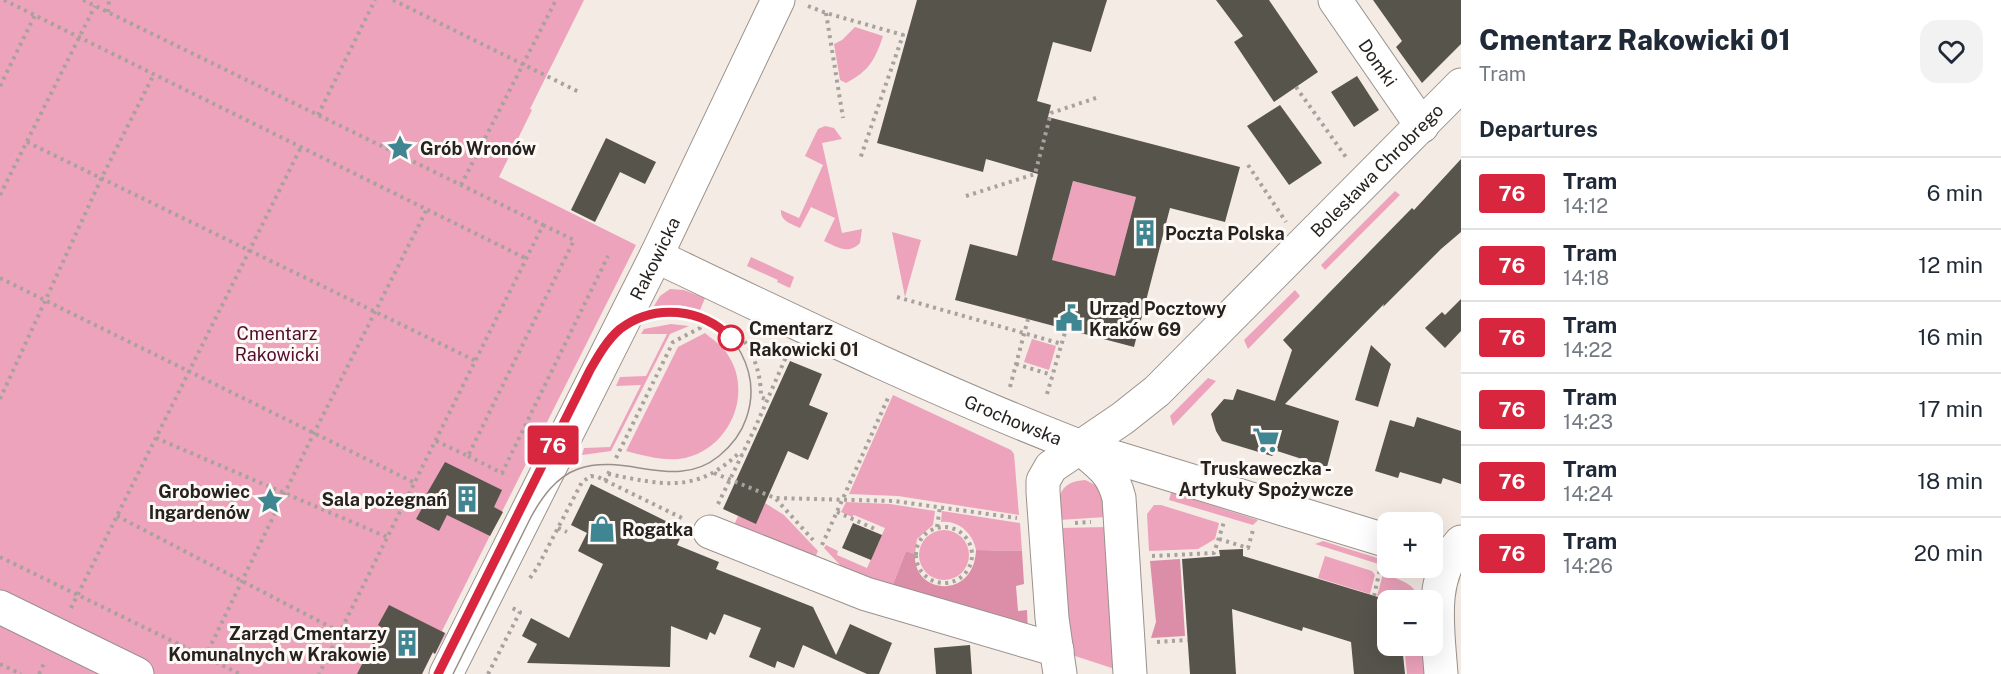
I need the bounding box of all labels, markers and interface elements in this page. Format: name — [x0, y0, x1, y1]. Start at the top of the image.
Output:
button: heart — [1920, 20, 1983, 83]
text: Cmentarz Rakowicki 01 — [1479, 23, 1791, 56]
street label: Domki — [1355, 35, 1402, 90]
text: Tram — [1479, 62, 1526, 86]
street label: Bolesława Chrobrego — [1306, 99, 1447, 241]
text: Departures — [1479, 116, 1598, 142]
place icon: Grób Wronów — [385, 133, 415, 163]
place label: Grób Wronów — [420, 138, 536, 159]
text: Tram — [1563, 168, 1617, 194]
text: 6 min — [1927, 180, 1983, 206]
text: 76 — [1499, 181, 1525, 206]
text: 14:12 — [1563, 194, 1608, 218]
street label: Rakowicka — [625, 213, 684, 303]
building icon: Poczta Polska — [1130, 218, 1160, 248]
place label: Poczta Polska — [1165, 223, 1285, 244]
text: Tram — [1563, 240, 1617, 266]
text: 12 min — [1918, 252, 1983, 278]
text: 76 — [1499, 253, 1525, 278]
text: 14:18 — [1563, 266, 1609, 290]
place label: Urząd Pocztowy Kraków 69 — [1089, 298, 1226, 340]
public building icon: Urząd Pocztowy Kraków 69 — [1054, 303, 1084, 333]
text: Tram — [1563, 312, 1617, 338]
place label: Cmentarz Rakowicki 01 — [749, 318, 859, 360]
park label: Cmentarz Rakowicki — [235, 323, 319, 365]
text: 16 min — [1918, 324, 1983, 350]
marker: Cmentarz Rakowicki 01 — [718, 325, 744, 351]
text: 76 — [1499, 325, 1525, 350]
text: 14:22 — [1563, 338, 1612, 362]
text: Tram — [1563, 384, 1617, 410]
street label: Grochowska — [961, 390, 1065, 449]
text: 17 min — [1918, 396, 1983, 422]
text: 76 — [1499, 397, 1525, 422]
text: 14:23 — [1563, 410, 1613, 434]
supermarket icon: Truskaweczka - Artykuły Spożywcze — [1251, 425, 1281, 455]
line badge: 76 — [526, 426, 580, 464]
text: 76 — [540, 433, 566, 458]
text: Tram — [1563, 456, 1617, 482]
place label: Truskaweczka - Artykuły Spożywcze — [1178, 458, 1354, 500]
text: 18 min — [1917, 468, 1983, 494]
text: 76 — [1499, 469, 1525, 494]
place label: Grobowiec Ingardenów — [149, 481, 250, 523]
text: 14:24 — [1563, 482, 1613, 506]
building icon: Sala pożegnań — [452, 484, 482, 514]
place icon: Grobowiec Ingardenów — [255, 486, 285, 516]
place label: Sala pożegnań — [321, 489, 447, 510]
map controls — [1377, 512, 1443, 656]
button: + — [1377, 512, 1443, 578]
shop icon: Rogatka — [587, 514, 617, 544]
place label: Rogatka — [622, 519, 693, 540]
text: Tram — [1563, 528, 1617, 554]
text: 20 min — [1914, 540, 1983, 566]
text: 76 — [1499, 541, 1525, 566]
text: 14:26 — [1563, 554, 1613, 578]
button: − — [1377, 590, 1443, 656]
place label: Zarząd Cmentarzy Komunalnych w Krakowie — [168, 623, 387, 665]
building icon: Zarząd Cmentarzy Komunalnych w Krakowie — [392, 628, 422, 658]

